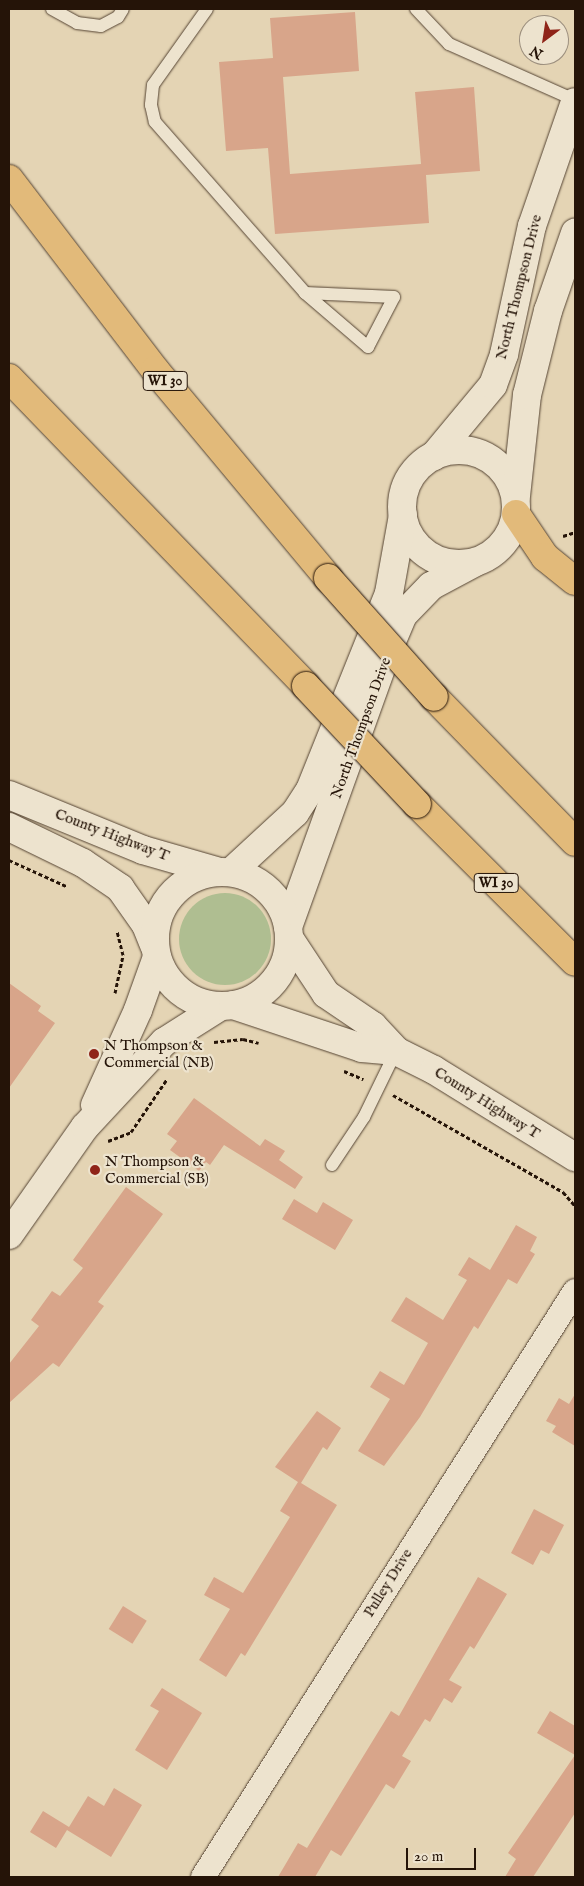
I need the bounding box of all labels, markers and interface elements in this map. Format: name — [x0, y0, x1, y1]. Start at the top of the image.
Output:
north arrow — [519, 15, 569, 65]
text: N — [527, 41, 547, 63]
street label: North Thompson Drive — [492, 213, 546, 361]
road number: WI 30 — [142, 370, 188, 392]
street label: North Thompson Drive — [327, 655, 395, 801]
street label: County Highway T — [52, 805, 172, 865]
road number: WI 30 — [474, 871, 518, 894]
place label: N Thompson & Commercial (NB) — [104, 1036, 214, 1071]
marker: N Thompson & Commercial (NB) — [88, 1048, 100, 1060]
street label: County Highway T — [431, 1063, 543, 1143]
place label: N Thompson & Commercial (SB) — [105, 1152, 209, 1187]
marker: N Thompson & Commercial (SB) — [89, 1164, 101, 1176]
street label: Pulley Drive — [360, 1546, 416, 1620]
scale bar — [409, 1838, 479, 1870]
text: 20 m — [414, 1847, 443, 1866]

